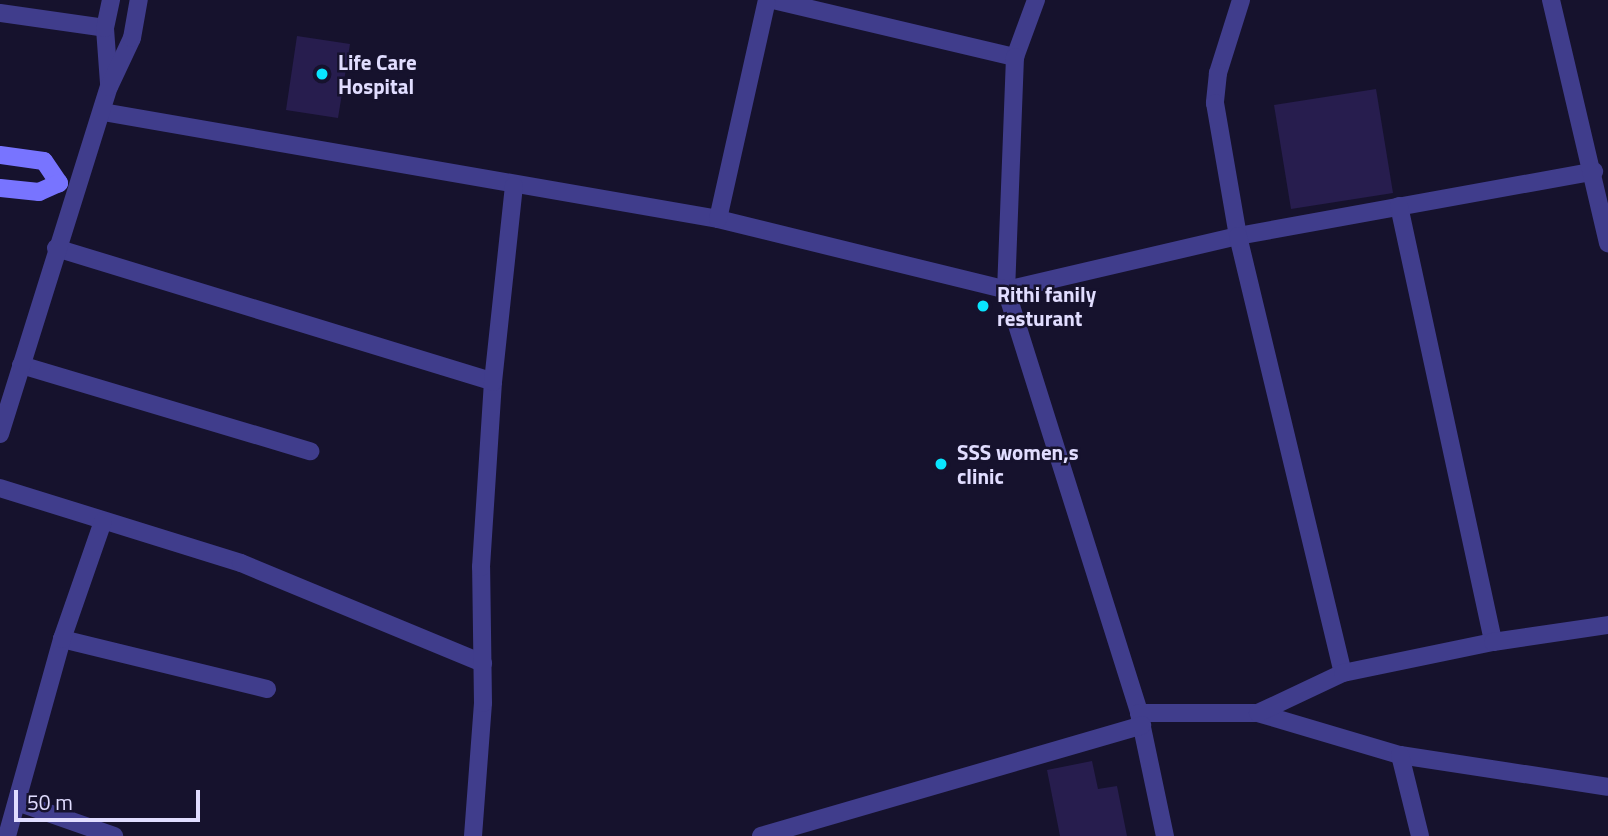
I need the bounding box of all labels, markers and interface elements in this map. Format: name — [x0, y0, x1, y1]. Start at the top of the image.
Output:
place label: Life Care Hospital — [338, 49, 417, 99]
marker: Life Care Hospital — [312, 64, 332, 84]
place label: Rithi fanily resturant — [997, 281, 1096, 331]
marker: Rithi fanily resturant — [975, 298, 991, 314]
place label: SSS women,s clinic — [957, 439, 1079, 489]
marker: SSS women,s clinic — [931, 454, 951, 474]
scale bar — [18, 776, 203, 820]
text: 50 m — [27, 786, 73, 818]

